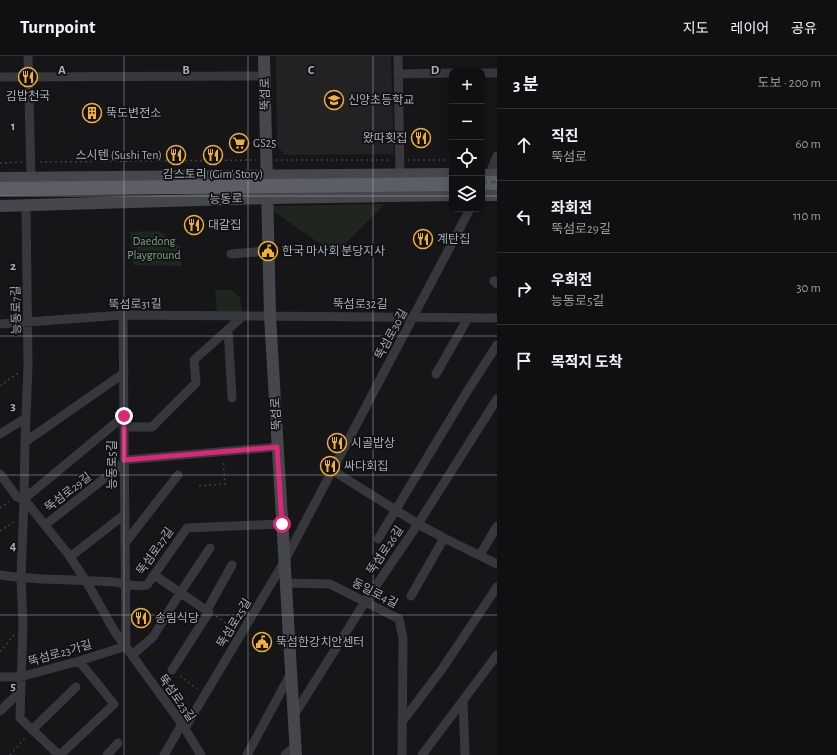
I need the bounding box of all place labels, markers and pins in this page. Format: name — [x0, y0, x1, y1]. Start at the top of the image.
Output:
restaurant icon: 김밥천국 — [17, 66, 39, 88]
place label: 김밥천국 — [6, 89, 50, 102]
school or university icon: 신양초등학교 — [323, 89, 345, 111]
place label: 신양초등학교 — [348, 93, 414, 106]
building icon: 뚝도변전소 — [81, 102, 103, 124]
place label: 뚝도변전소 — [106, 107, 161, 119]
restaurant icon: 왔따횟집 — [410, 127, 432, 149]
place label: 왔따횟집 — [363, 131, 407, 144]
supermarket icon: GS25 — [228, 132, 250, 154]
place label: GS25 — [253, 137, 276, 149]
restaurant icon: 스시텐 (Sushi Ten) — [165, 144, 187, 166]
restaurant icon: 김스토리 (Gim' Story) — [202, 144, 224, 166]
place label: 스시텐 (Sushi Ten) — [76, 149, 162, 161]
place label: 김스토리 (Gim' Story) — [163, 168, 263, 181]
restaurant icon: 대갈집 — [183, 214, 205, 236]
place label: 대갈집 — [208, 219, 241, 231]
restaurant icon: 계탄집 — [412, 228, 434, 250]
place label: 계탄집 — [437, 233, 470, 245]
public building icon: 한국 마사회 분당지사 — [257, 240, 279, 262]
place label: 한국 마사회 분당지사 — [282, 245, 385, 257]
restaurant icon: 시골밥상 — [326, 432, 348, 454]
place label: 시골밥상 — [351, 437, 395, 449]
restaurant icon: 싸다회집 — [319, 455, 341, 477]
place label: 싸다회집 — [344, 460, 388, 472]
restaurant icon: 송림식당 — [130, 607, 152, 629]
place label: 송림식당 — [155, 612, 199, 624]
public building icon: 뚝섬한강치안센터 — [251, 631, 273, 653]
place label: 뚝섬한강치안센터 — [276, 636, 364, 648]

